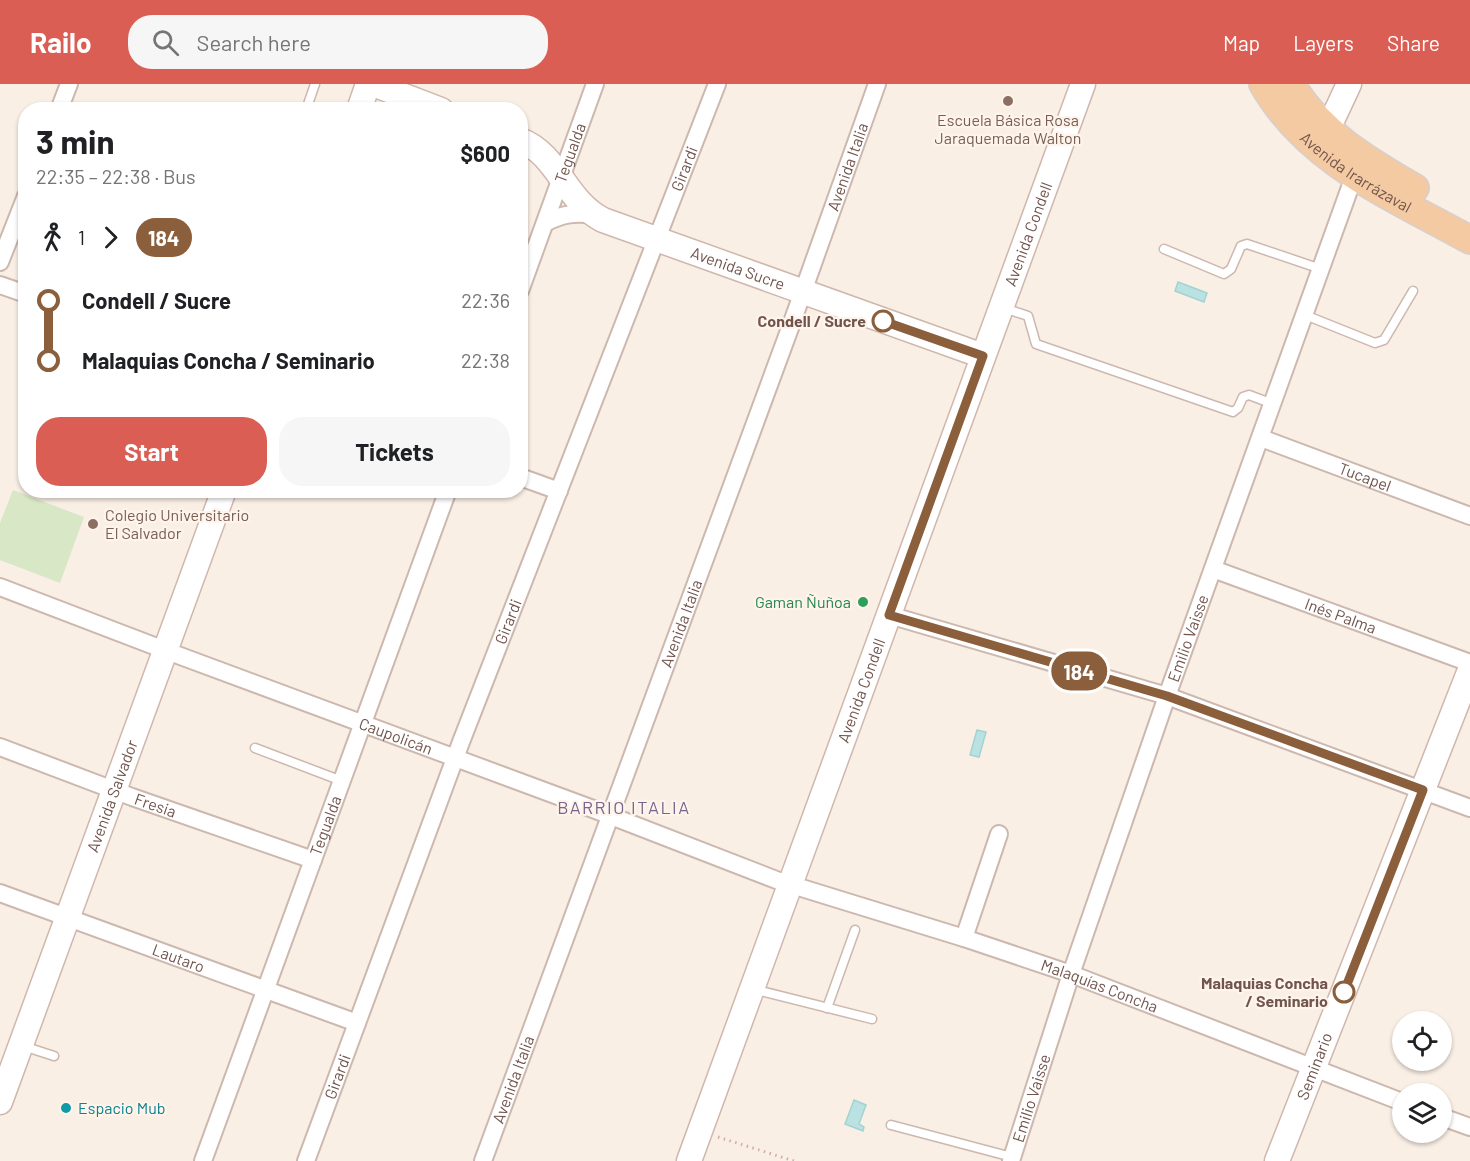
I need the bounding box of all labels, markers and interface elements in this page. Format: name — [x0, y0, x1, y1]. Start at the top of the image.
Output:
search box — [128, 15, 548, 69]
text: Railo — [30, 25, 92, 59]
icon: search — [149, 26, 182, 59]
text: Search here — [197, 29, 311, 55]
text: Map — [1223, 30, 1260, 55]
text: Layers — [1293, 30, 1354, 55]
text: Share — [1387, 30, 1440, 55]
marker: Escuela Básica Rosa Jaraquemada Walton — [1001, 94, 1015, 108]
place label: Escuela Básica Rosa Jaraquemada Walton — [935, 110, 1081, 147]
street label: Tegualda — [550, 120, 589, 185]
street label: Avenida Italia — [823, 120, 871, 213]
text: 3 min — [36, 121, 114, 161]
street label: Avenida Irarrázaval — [1297, 128, 1415, 216]
text: $600 — [461, 140, 510, 166]
street label: Girardi — [666, 143, 701, 194]
text: 22:35 – 22:38 · Bus — [36, 164, 196, 188]
street label: Avenida Condell — [1000, 179, 1055, 289]
icon: walk — [36, 221, 69, 254]
icon: forward — [94, 221, 127, 254]
text: 1 — [78, 225, 85, 249]
text: 184 — [148, 225, 180, 250]
street label: Avenida Sucre — [688, 242, 788, 293]
text: Condell / Sucre — [82, 287, 231, 313]
text: 22:36 — [461, 288, 510, 312]
marker: Condell / Sucre — [872, 310, 894, 332]
place label: Condell / Sucre — [758, 311, 866, 330]
text: Malaquias Concha / Seminario — [82, 347, 375, 373]
text: 22:38 — [461, 348, 510, 372]
button: Start — [36, 417, 267, 486]
button: Tickets — [279, 417, 510, 486]
street label: Tucapel — [1336, 458, 1394, 495]
place label: Colegio Universitario El Salvador — [105, 505, 249, 542]
marker: Colegio Universitario El Salvador — [86, 517, 100, 531]
street label: Avenida Italia — [656, 577, 706, 670]
place label: Gaman Ñuñoa — [755, 592, 851, 611]
street label: Emilio Vaisse — [1163, 592, 1212, 684]
street label: Inés Palma — [1303, 593, 1379, 637]
marker: Gaman Ñuñoa — [856, 595, 870, 609]
street label: Girardi — [490, 596, 525, 646]
street label: Avenida Condell — [833, 636, 888, 745]
line badge: 184 — [1044, 652, 1114, 690]
text: 184 — [1063, 659, 1095, 684]
street label: Caupolicán — [357, 713, 435, 758]
street label: Avenida Salvador — [82, 737, 141, 854]
street label: Fresia — [132, 789, 179, 821]
street label: Tegualda — [305, 793, 345, 858]
district label: BARRIO ITALIA — [557, 796, 691, 818]
street label: Lautaro — [150, 939, 207, 976]
street label: Malaquías Concha — [1039, 955, 1161, 1016]
place label: Malaquias Concha / Seminario — [1201, 973, 1328, 1010]
marker: Malaquias Concha / Seminario — [1333, 981, 1355, 1003]
map controls — [1392, 1011, 1452, 1143]
button: locate — [1392, 1011, 1452, 1071]
street label: Seminario — [1292, 1030, 1336, 1102]
street label: Avenida Italia — [488, 1033, 537, 1126]
street label: Girardi — [320, 1051, 354, 1102]
street label: Emilio Vaisse — [1008, 1052, 1054, 1144]
button: layers — [1392, 1083, 1452, 1143]
place label: Espacio Mub — [78, 1098, 165, 1117]
marker: Espacio Mub — [59, 1101, 73, 1115]

